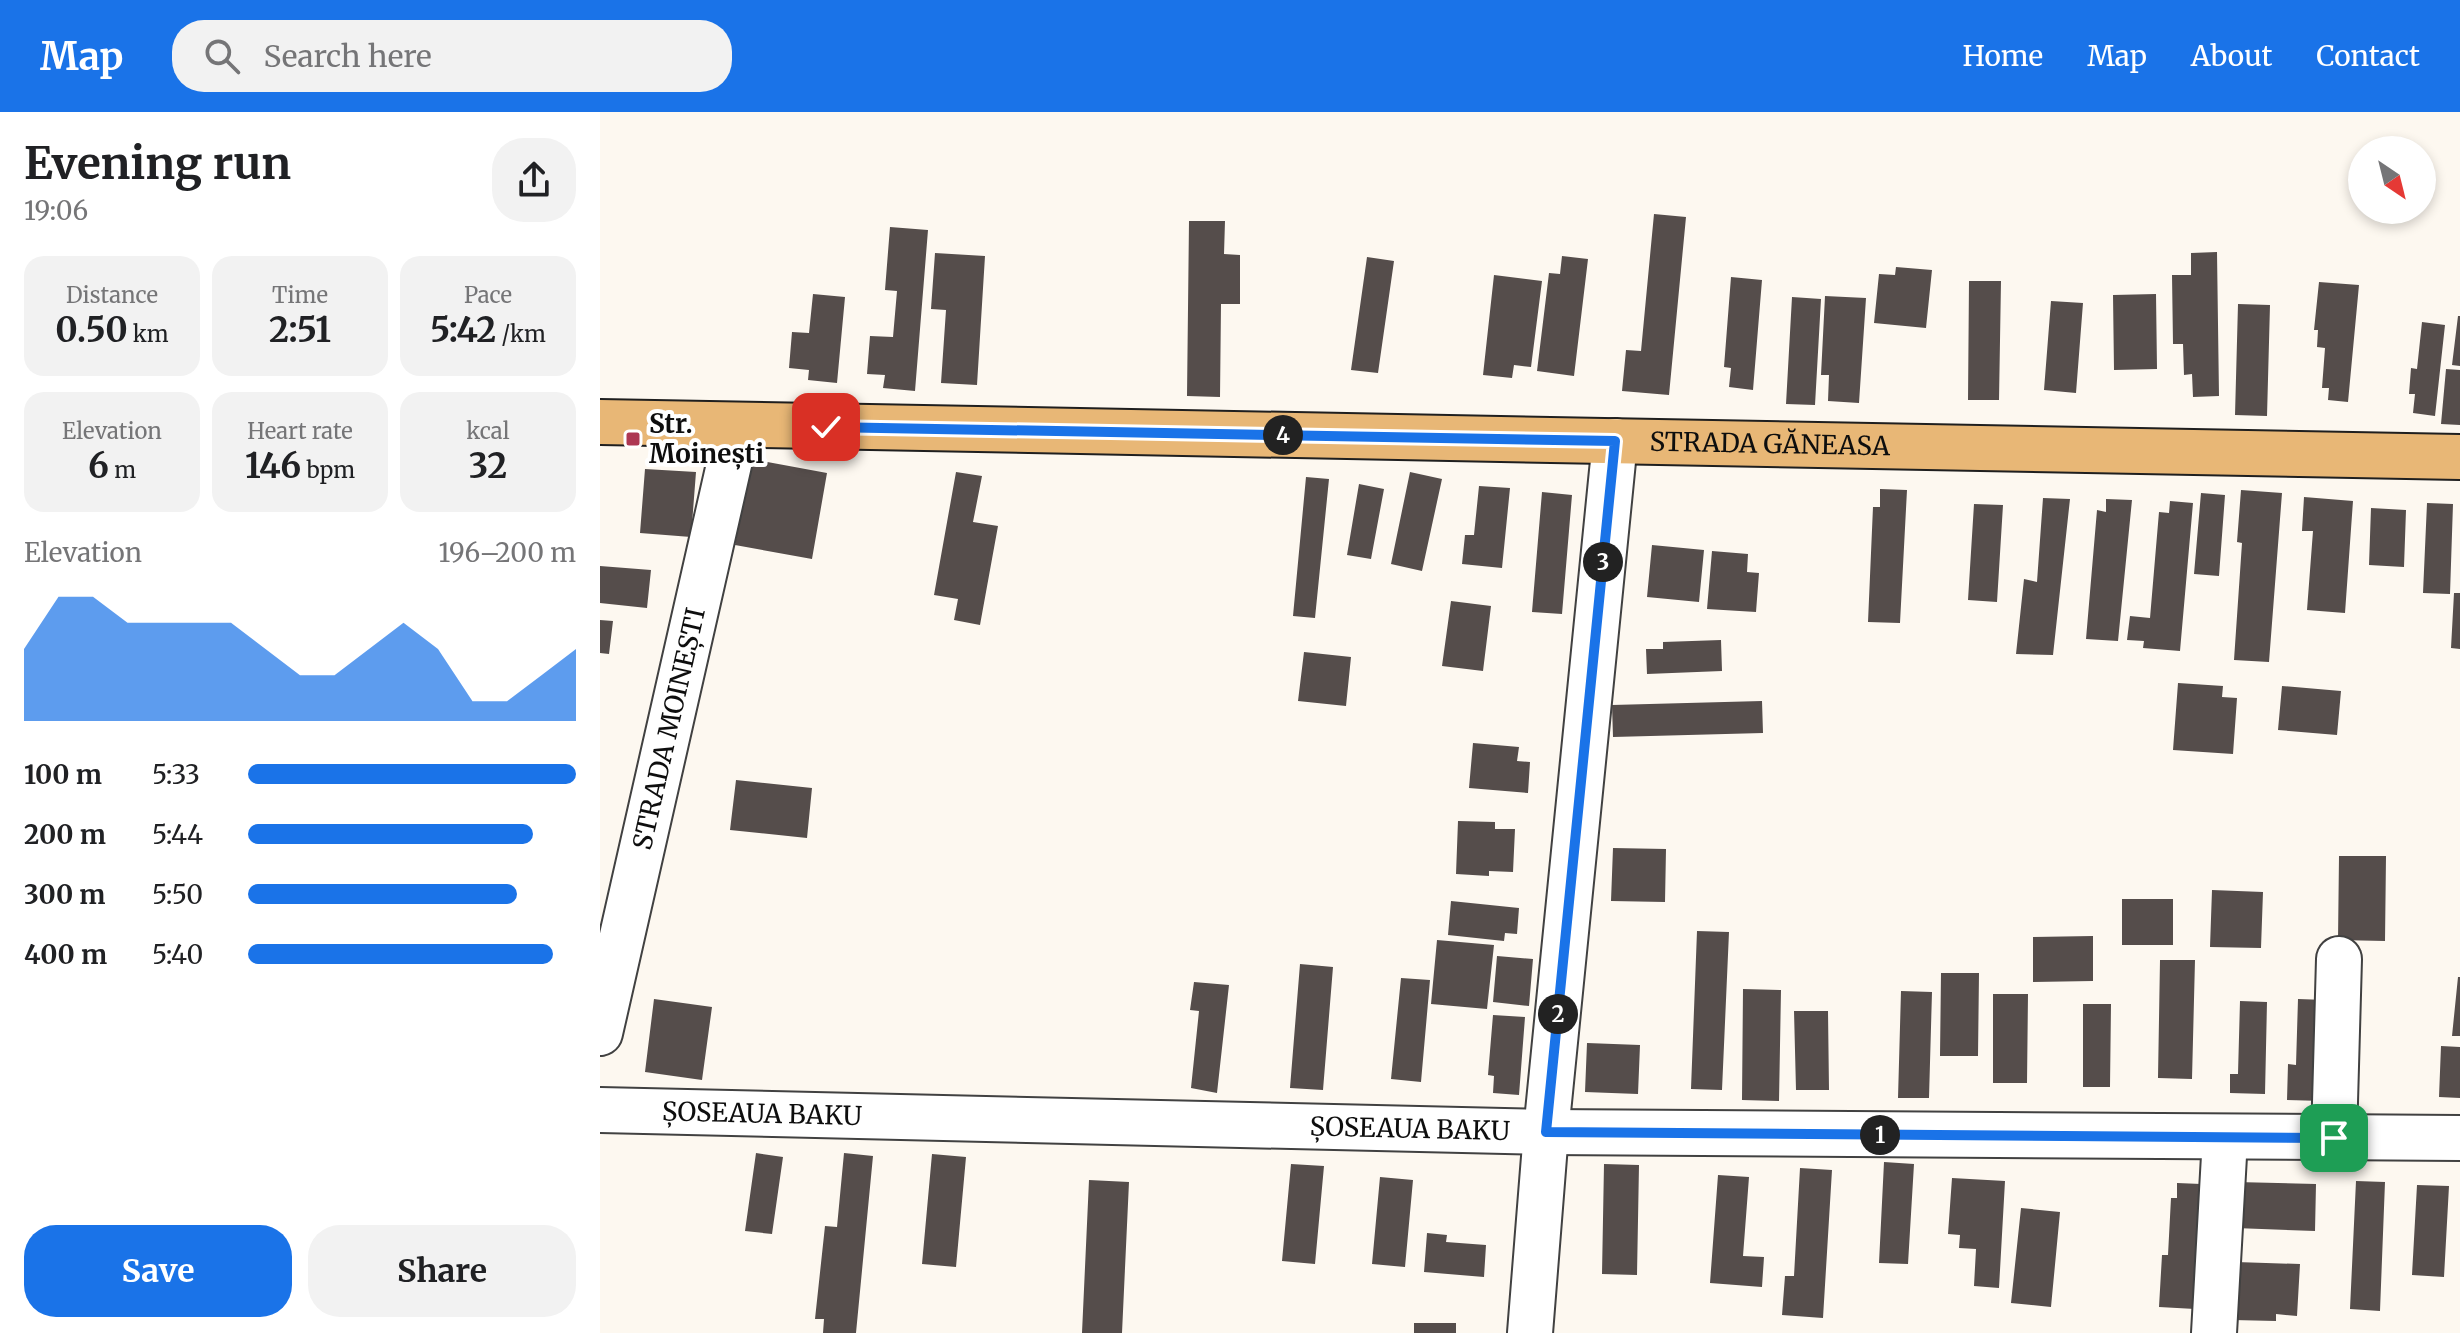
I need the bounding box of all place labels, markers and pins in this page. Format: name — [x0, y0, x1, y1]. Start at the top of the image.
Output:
pin — [792, 393, 860, 461]
place label: Str. Moinești — [649, 407, 764, 470]
pin: 4 — [1263, 415, 1303, 455]
marker: Str. Moinești — [624, 430, 642, 448]
pin: 3 — [1583, 542, 1623, 582]
pin: 2 — [1538, 994, 1578, 1034]
pin — [2300, 1104, 2368, 1172]
pin: 1 — [1860, 1115, 1900, 1155]

